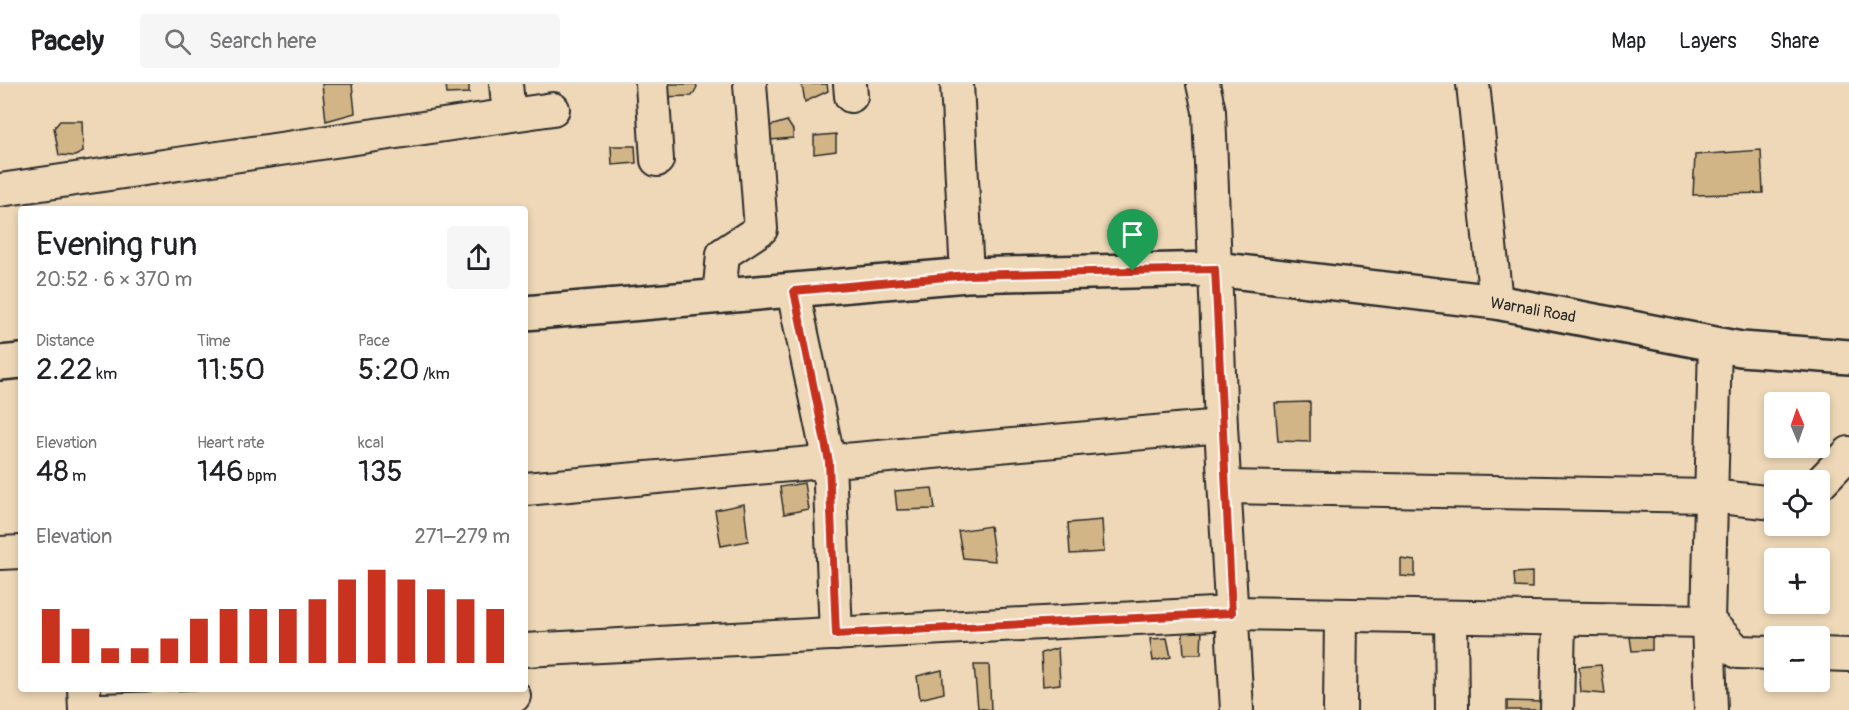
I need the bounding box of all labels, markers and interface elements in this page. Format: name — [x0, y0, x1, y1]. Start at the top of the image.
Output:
search box — [140, 14, 560, 68]
text: Pacely — [30, 24, 104, 59]
icon: search — [161, 25, 194, 58]
text: Search here — [209, 27, 316, 55]
text: Map — [1611, 28, 1646, 55]
text: Layers — [1679, 28, 1737, 55]
text: Share — [1770, 28, 1819, 55]
pin — [1107, 209, 1158, 271]
icon: arrive — [1116, 218, 1149, 251]
text: Evening run — [36, 224, 197, 265]
button: share — [447, 226, 510, 289]
text: 20:52 · 6 × 370 m — [36, 267, 192, 292]
street label: Warnali Road — [1489, 293, 1577, 327]
text: Distance — [36, 331, 95, 351]
text: Time — [197, 331, 230, 351]
text: Pace — [358, 331, 390, 351]
text: 2.22 — [36, 351, 93, 388]
text: 11:50 — [197, 351, 265, 388]
text: 5:20 — [358, 351, 420, 388]
text: km — [93, 364, 117, 384]
text: /km — [420, 364, 450, 384]
north arrow — [1764, 392, 1830, 458]
map controls — [1764, 392, 1830, 692]
text: Elevation — [36, 433, 97, 453]
text: Heart rate — [197, 433, 264, 453]
text: kcal — [358, 433, 384, 453]
text: 48 — [36, 453, 69, 490]
text: 146 — [197, 453, 244, 490]
text: 135 — [358, 453, 403, 490]
text: m — [69, 466, 86, 486]
text: bpm — [244, 466, 277, 486]
button: locate — [1764, 470, 1830, 536]
text: Elevation — [36, 524, 112, 549]
text: 271–279 m — [414, 524, 510, 549]
button: + — [1764, 548, 1830, 614]
button: − — [1764, 626, 1830, 692]

